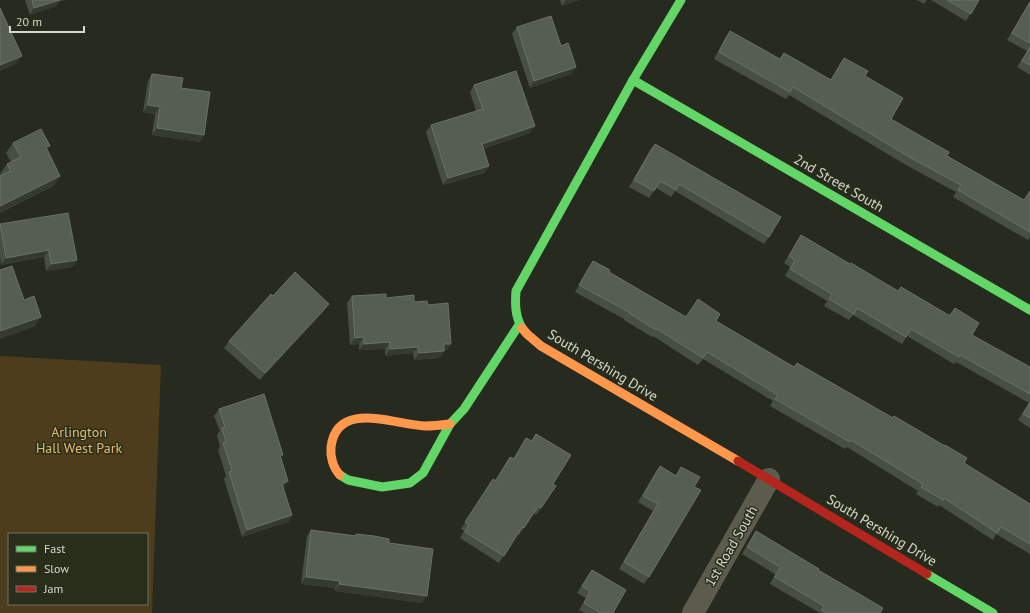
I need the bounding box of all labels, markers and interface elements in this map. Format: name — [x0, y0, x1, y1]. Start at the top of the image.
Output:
scale bar — [10, 8, 84, 34]
text: 20 m — [16, 14, 42, 29]
street label: 2nd Street South — [791, 150, 887, 216]
street label: South Pershing Drive — [545, 325, 661, 405]
park label: Arlington Hall West Park — [36, 423, 122, 457]
street label: South Pershing Drive — [824, 490, 940, 570]
street label: 1st Road South — [701, 502, 761, 590]
legend — [8, 533, 148, 605]
text: Fast — [44, 541, 65, 556]
text: Slow — [44, 561, 69, 576]
text: Jam — [43, 581, 63, 596]

